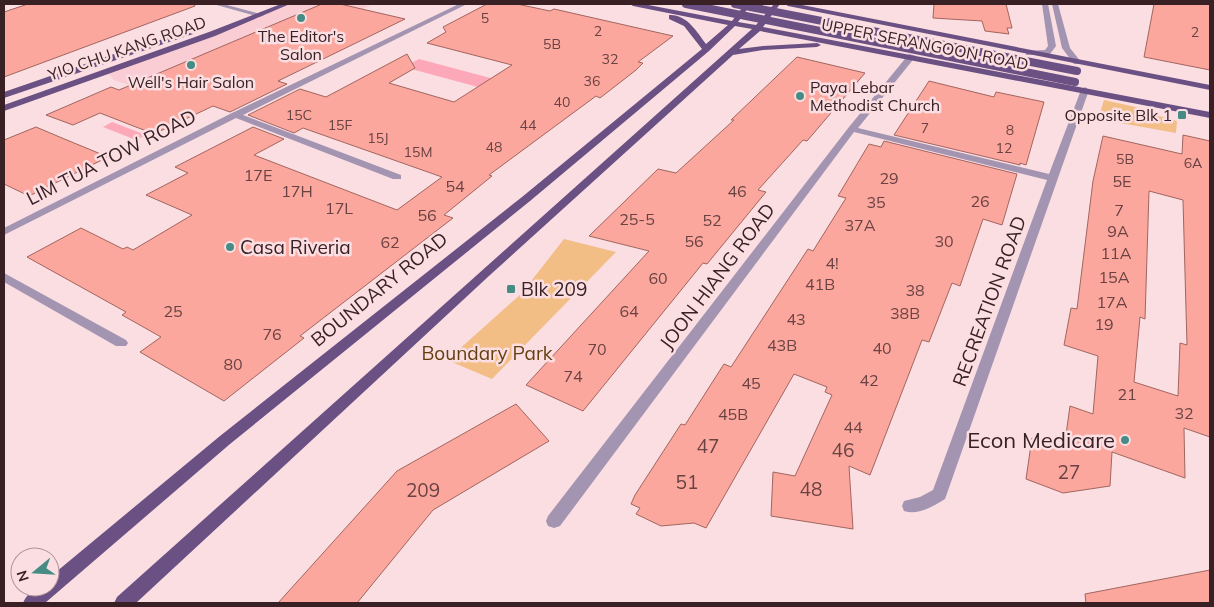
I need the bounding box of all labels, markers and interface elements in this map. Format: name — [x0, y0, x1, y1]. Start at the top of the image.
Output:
house number: 5 — [481, 9, 489, 27]
street label: YIO CHU KANG ROAD — [44, 12, 209, 85]
marker: The Editor's Salon — [295, 12, 307, 24]
street label: UPPER SERANGOON ROAD — [820, 14, 1030, 74]
house number: 2 — [594, 22, 602, 40]
house number: 2 — [1191, 23, 1199, 41]
place label: The Editor's Salon — [258, 26, 344, 64]
house number: 5B — [543, 35, 561, 53]
house number: 32 — [602, 50, 618, 68]
marker: Well's Hair Salon — [185, 59, 197, 71]
place label: Well's Hair Salon — [128, 72, 254, 92]
house number: 36 — [584, 72, 600, 90]
place label: Paya Lebar Methodist Church — [810, 77, 940, 115]
marker: Paya Lebar Methodist Church — [794, 90, 806, 102]
house number: 40 — [554, 93, 570, 111]
street label: LIM TUA TOW ROAD — [22, 104, 200, 210]
place label: Opposite Blk 1 — [1064, 105, 1172, 125]
house number: 15C — [286, 106, 312, 124]
marker: Opposite Blk 1 — [1176, 109, 1188, 121]
house number: 15F — [328, 116, 352, 134]
house number: 44 — [520, 116, 537, 134]
house number: 7 — [921, 119, 929, 137]
house number: 8 — [1006, 121, 1014, 139]
house number: 15J — [367, 129, 389, 147]
house number: 48 — [486, 138, 502, 156]
house number: 12 — [996, 139, 1012, 157]
house number: 15M — [404, 143, 432, 161]
house number: 5B — [1116, 150, 1134, 168]
house number: 6A — [1184, 154, 1203, 172]
house number: 17E — [244, 165, 272, 185]
house number: 29 — [879, 168, 899, 188]
house number: 5E — [1112, 171, 1132, 191]
house number: 54 — [445, 176, 465, 196]
house number: 17H — [281, 181, 313, 201]
house number: 46 — [727, 181, 747, 201]
house number: 26 — [970, 191, 990, 211]
house number: 35 — [866, 192, 886, 212]
house number: 17L — [325, 198, 353, 218]
street label: JOON HIANG ROAD — [654, 198, 780, 354]
house number: 7 — [1114, 200, 1124, 220]
house number: 56 — [417, 205, 437, 225]
house number: 25-5 — [619, 209, 655, 229]
house number: 52 — [702, 210, 722, 230]
street label: RECREATION ROAD — [947, 212, 1031, 390]
house number: 37A — [845, 215, 876, 235]
house number: 9A — [1107, 221, 1129, 241]
street label: BOUNDARY ROAD — [306, 227, 452, 351]
house number: 56 — [684, 231, 704, 251]
house number: 30 — [934, 231, 954, 251]
house number: 62 — [380, 232, 400, 252]
place label: Casa Riveria — [240, 235, 351, 259]
marker: Casa Riveria — [224, 241, 236, 253]
house number: 11A — [1101, 243, 1132, 263]
house number: 4! — [825, 253, 839, 273]
house number: 15A — [1099, 267, 1130, 287]
house number: 60 — [648, 268, 668, 288]
house number: 41B — [805, 274, 835, 294]
place label: Blk 209 — [521, 277, 587, 301]
house number: 38 — [905, 280, 925, 300]
marker: Blk 209 — [505, 283, 517, 295]
house number: 17A — [1097, 292, 1128, 312]
house number: 25 — [163, 301, 183, 321]
house number: 64 — [619, 301, 639, 321]
house number: 38B — [890, 303, 920, 323]
house number: 43 — [786, 309, 806, 329]
house number: 19 — [1094, 314, 1114, 334]
house number: 76 — [262, 324, 282, 344]
house number: 43B — [767, 335, 797, 355]
house number: 40 — [872, 338, 892, 358]
house number: 70 — [587, 339, 607, 359]
park label: Boundary Park — [421, 341, 553, 365]
house number: 80 — [223, 354, 243, 374]
house number: 74 — [563, 366, 583, 386]
house number: 42 — [859, 370, 879, 390]
house number: 45 — [741, 373, 761, 393]
house number: 21 — [1117, 384, 1137, 404]
house number: 32 — [1174, 403, 1194, 423]
house number: 45B — [718, 404, 748, 424]
house number: 44 — [843, 417, 863, 437]
place label: Econ Medicare — [967, 426, 1115, 454]
house number: 47 — [697, 434, 719, 458]
marker: Econ Medicare — [1119, 434, 1131, 446]
house number: 46 — [832, 438, 854, 462]
house number: 27 — [1058, 460, 1080, 484]
house number: 51 — [676, 470, 698, 494]
house number: 48 — [800, 477, 822, 501]
house number: 209 — [406, 478, 440, 502]
north arrow — [10, 547, 60, 597]
text: N — [12, 568, 33, 584]

